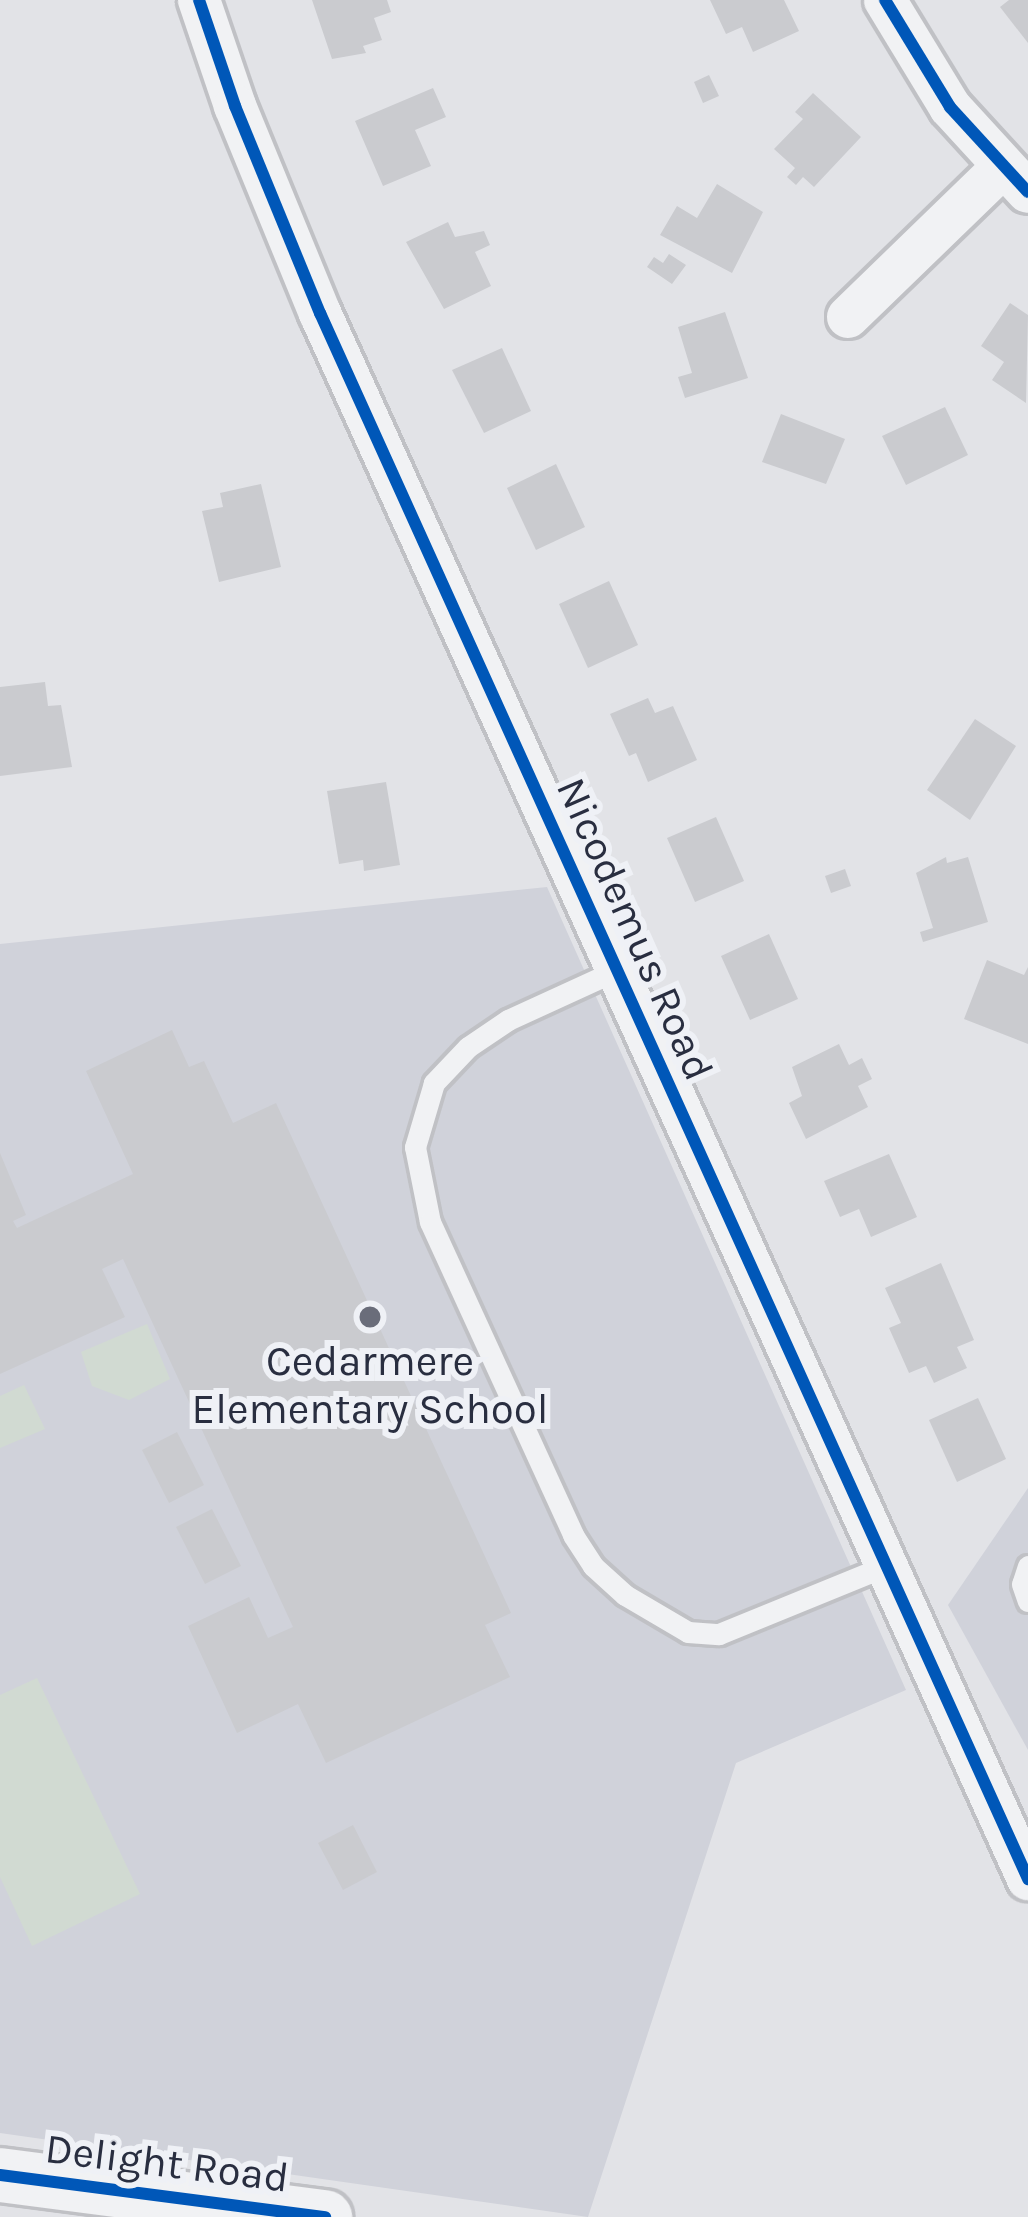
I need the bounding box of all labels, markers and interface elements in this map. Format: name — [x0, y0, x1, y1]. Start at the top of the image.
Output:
street label: Nicodemus Road — [546, 770, 724, 1088]
marker: Cedarmere Elementary School — [357, 1304, 383, 1330]
place label: Cedarmere Elementary School — [192, 1336, 548, 1434]
street label: Delight Road — [42, 2123, 292, 2203]

